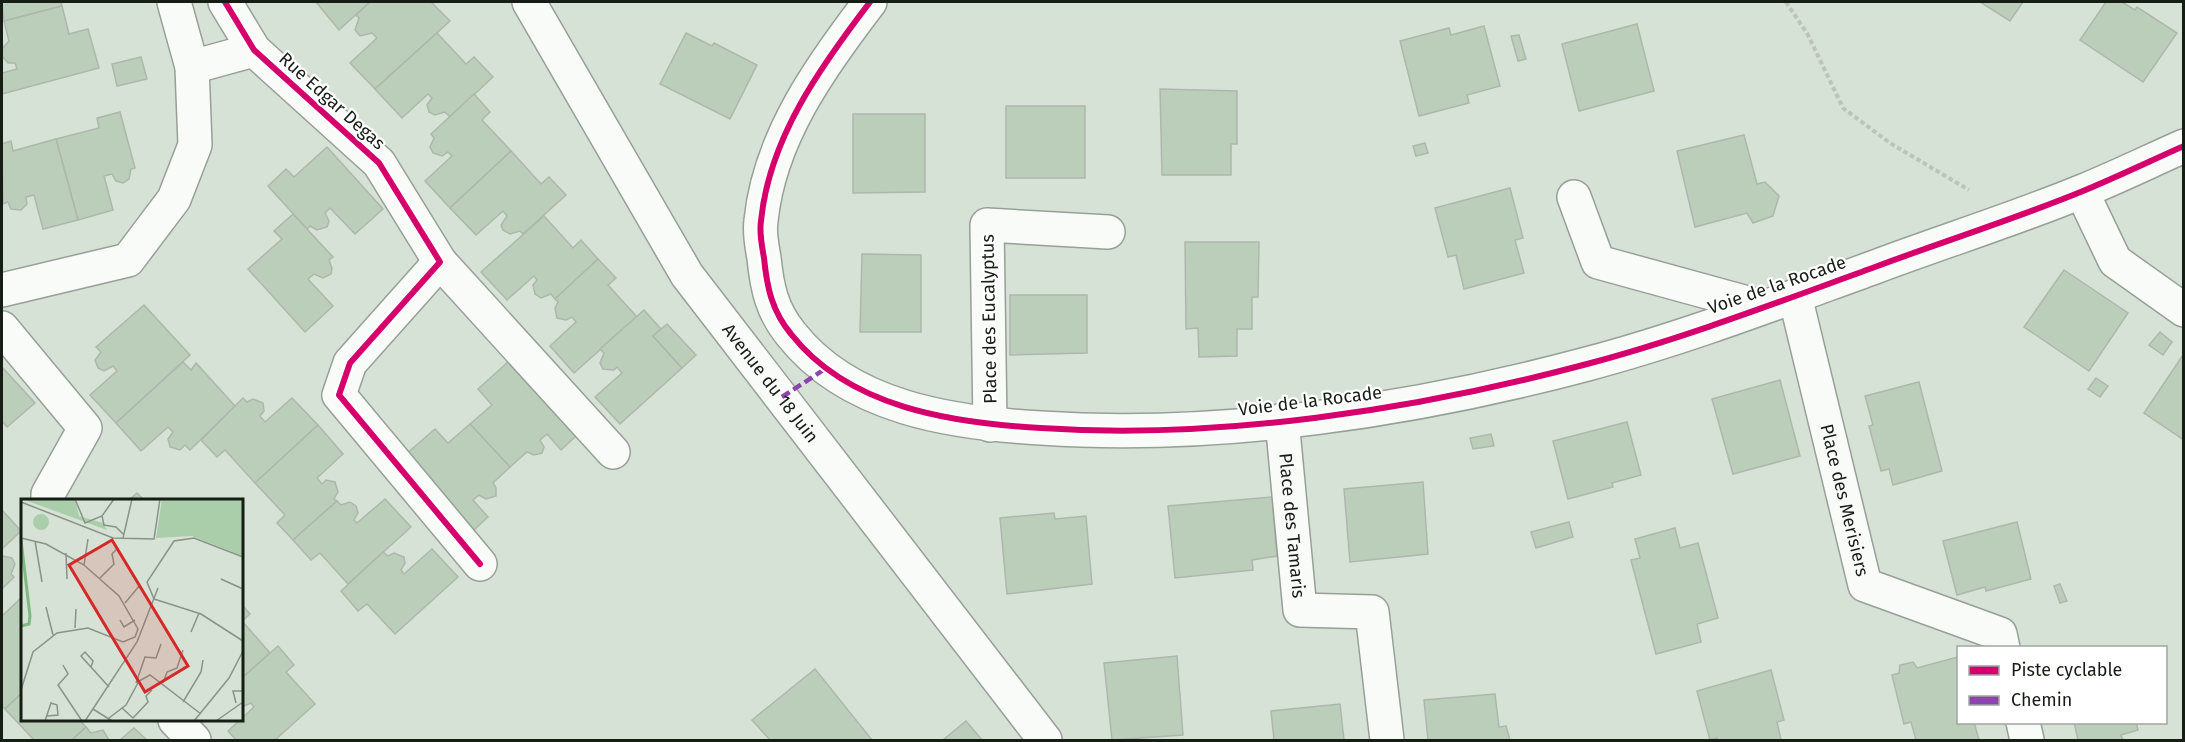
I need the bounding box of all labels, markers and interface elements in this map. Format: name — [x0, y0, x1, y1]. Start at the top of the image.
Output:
street label: Rue Edgar Degas — [274, 48, 390, 154]
street label: Place des Eucalyptus — [977, 234, 1001, 404]
street label: Voie de la Rocade — [1705, 251, 1849, 319]
street label: Avenue du 18 Juin — [717, 319, 823, 447]
street label: Voie de la Rocade — [1237, 381, 1383, 421]
street label: Place des Merisiers — [1815, 422, 1874, 579]
street label: Place des Tamaris — [1274, 452, 1310, 599]
inset map — [21, 499, 243, 721]
legend — [1957, 646, 2167, 724]
text: Piste cyclable — [2011, 659, 2122, 681]
text: Chemin — [2011, 689, 2072, 711]

